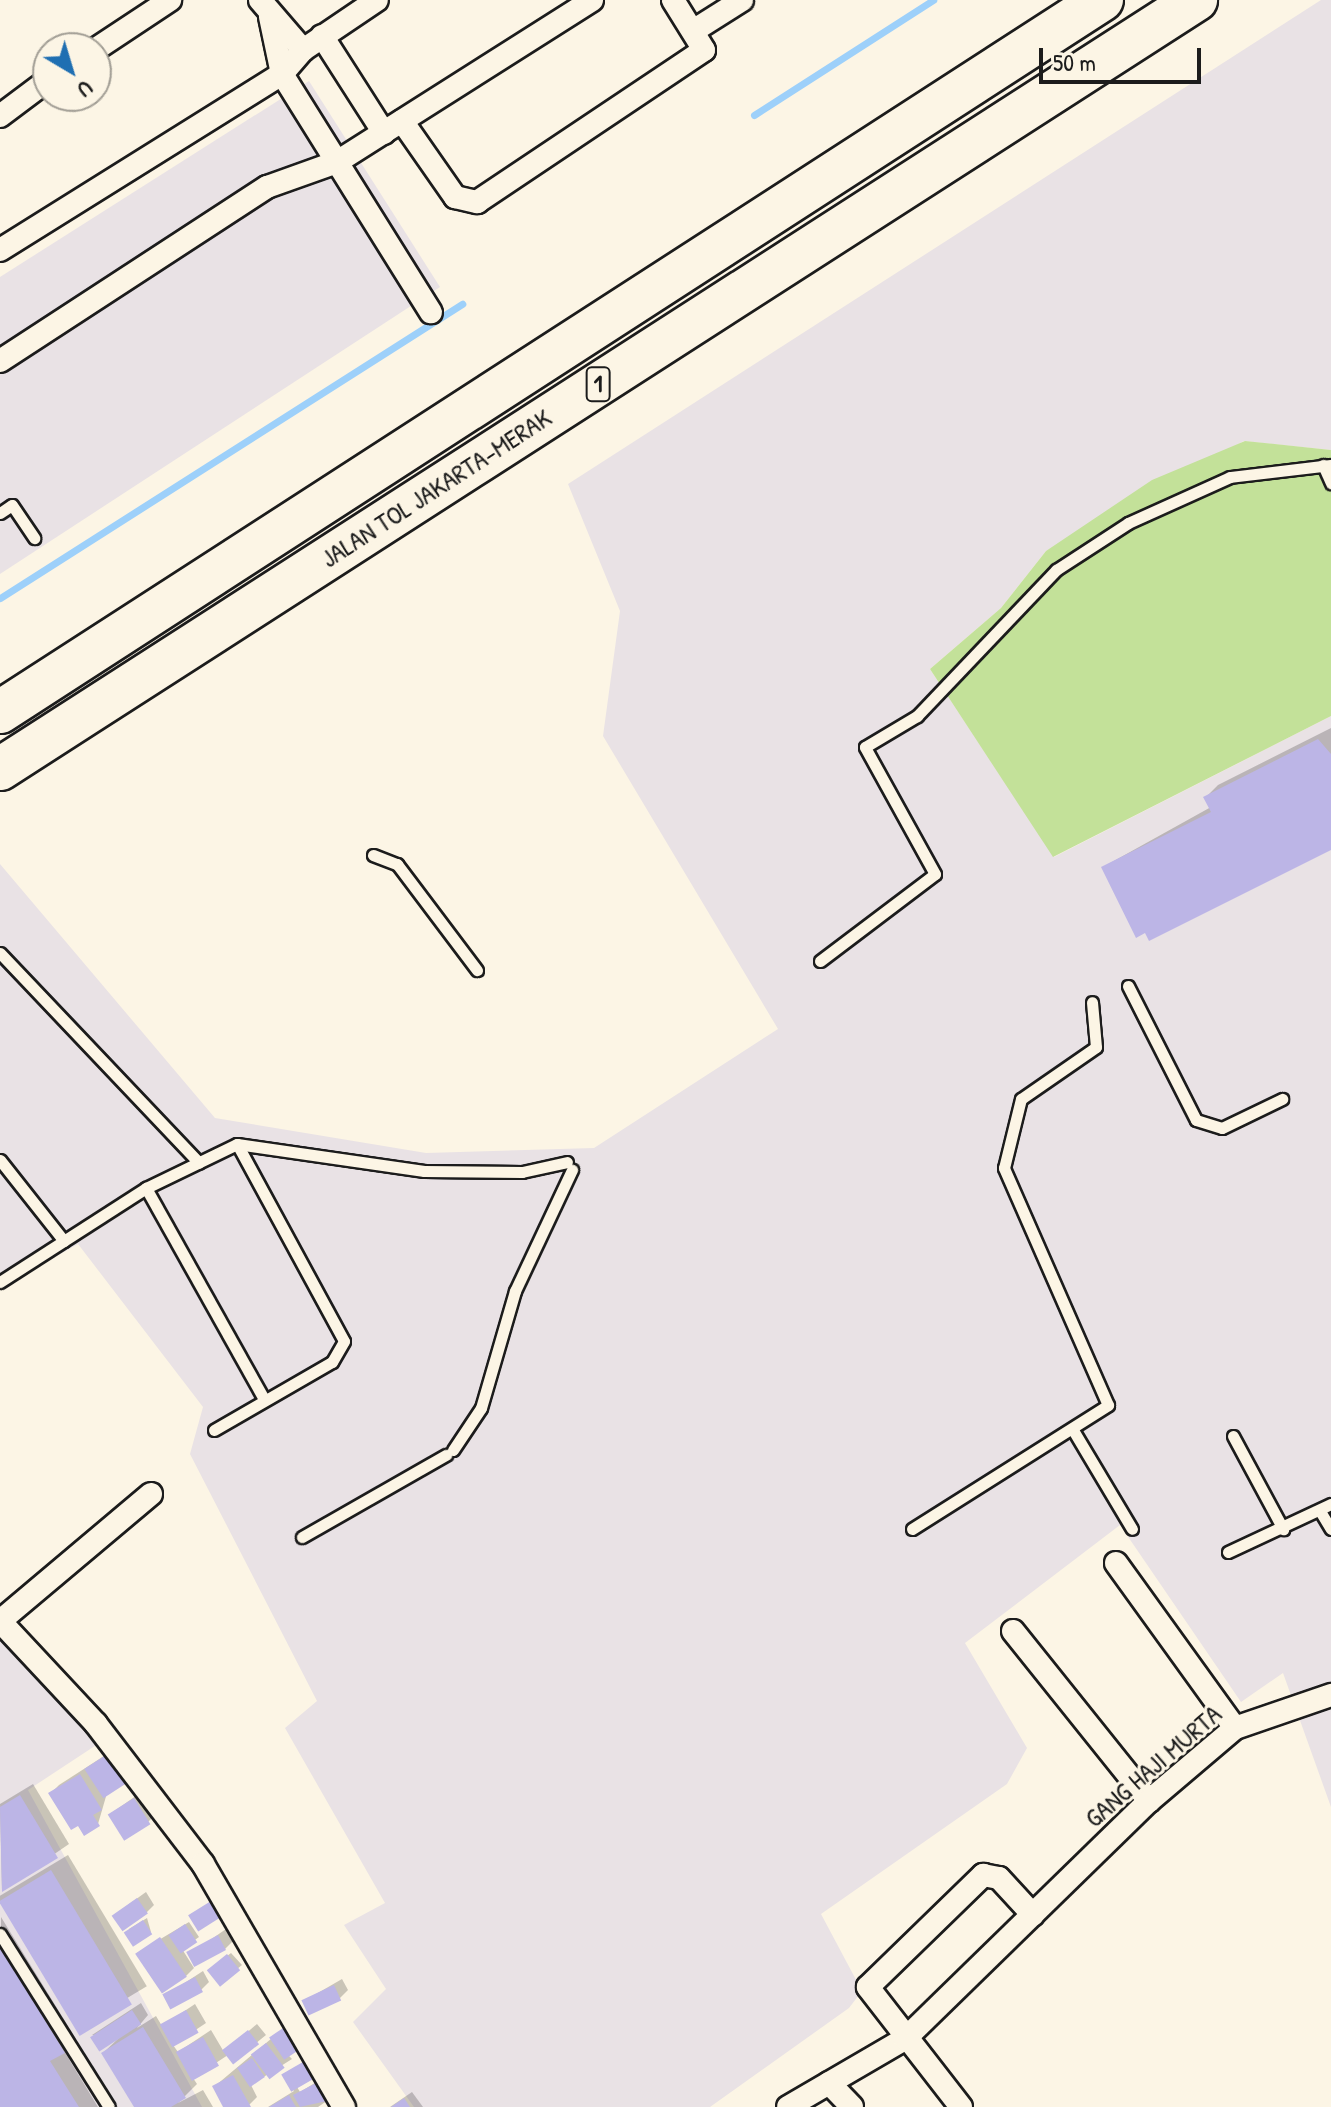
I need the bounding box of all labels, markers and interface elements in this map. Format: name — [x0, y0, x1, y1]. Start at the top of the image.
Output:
north arrow — [32, 32, 112, 112]
scale bar — [1043, 32, 1205, 82]
text: 50 m — [1053, 46, 1096, 78]
text: U — [72, 74, 100, 105]
road number: 1 — [584, 364, 612, 404]
street label: JALAN TOL JAKARTA–MERAK — [315, 402, 557, 574]
street label: GANG HAJI MURTA — [1078, 1698, 1228, 1834]

